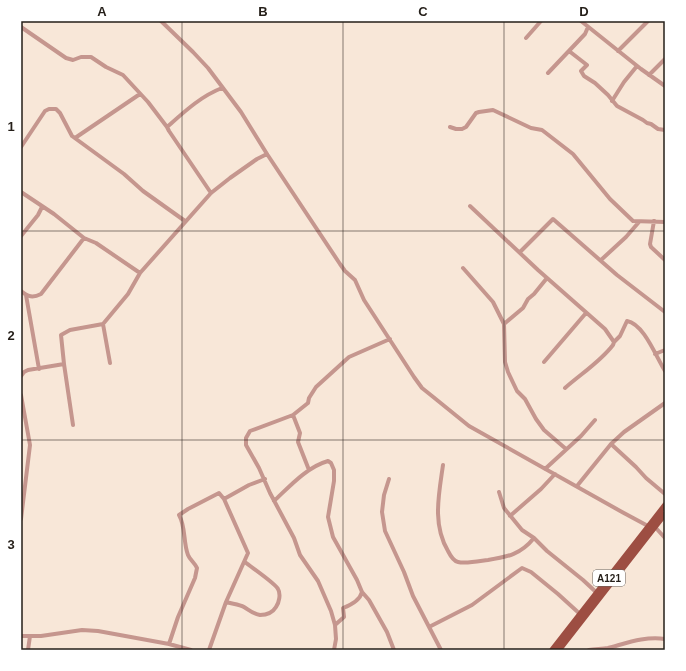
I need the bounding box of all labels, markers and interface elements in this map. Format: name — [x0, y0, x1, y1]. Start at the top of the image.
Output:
text: A — [97, 4, 107, 19]
text: B — [258, 4, 268, 19]
text: C — [418, 4, 428, 19]
text: D — [579, 4, 589, 19]
text: 1 — [7, 119, 15, 134]
text: 2 — [7, 328, 15, 343]
text: 3 — [7, 537, 15, 552]
road number: A121 — [593, 570, 625, 586]

